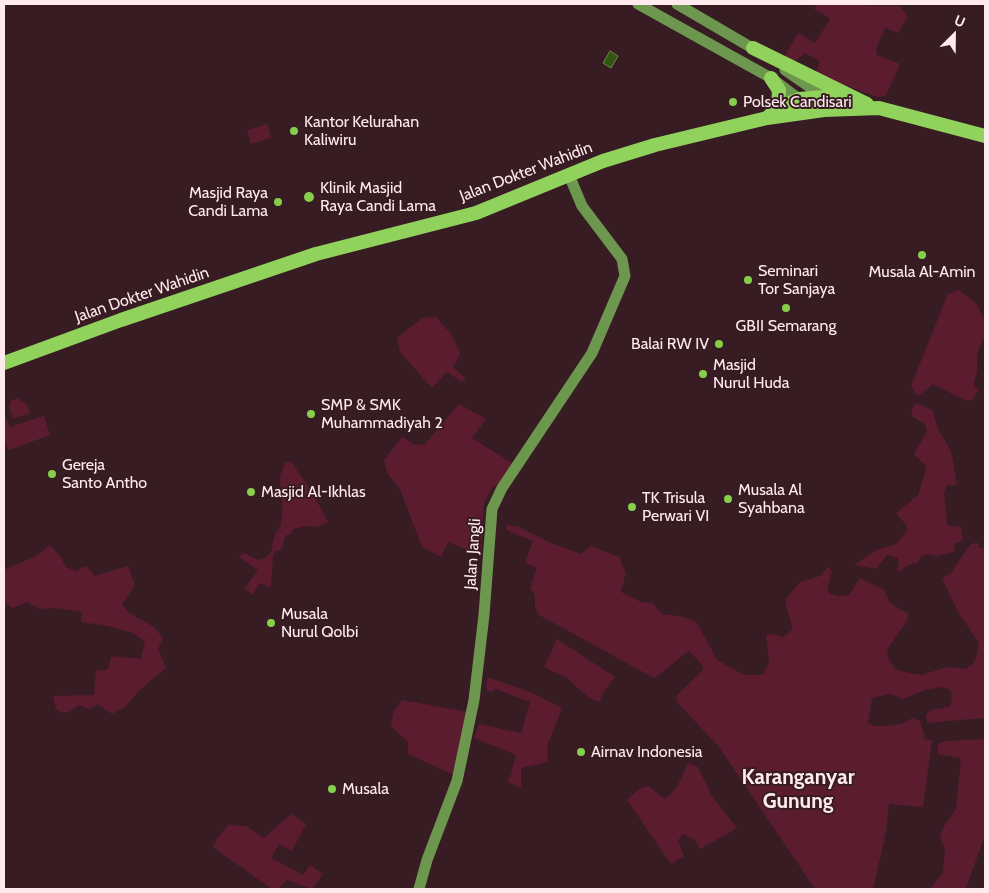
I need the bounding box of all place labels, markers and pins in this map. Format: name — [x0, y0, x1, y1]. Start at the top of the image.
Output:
place label: Polsek Candisari — [743, 92, 852, 112]
marker: Polsek Candisari — [727, 96, 739, 108]
place label: Kantor Kelurahan Kaliwiru — [304, 112, 419, 150]
marker: Kantor Kelurahan Kaliwiru — [288, 125, 300, 137]
place label: Klinik Masjid Raya Candi Lama — [320, 178, 436, 216]
place label: Masjid Raya Candi Lama — [188, 183, 268, 221]
marker: Klinik Masjid Raya Candi Lama — [302, 190, 316, 204]
marker: Masjid Raya Candi Lama — [272, 196, 284, 208]
marker: Musala Al-Amin — [916, 249, 928, 261]
place label: Seminari Tor Sanjaya — [758, 261, 835, 299]
place label: Musala Al-Amin — [868, 262, 976, 282]
marker: Seminari Tor Sanjaya — [742, 274, 754, 286]
marker: GBII Semarang — [780, 302, 792, 314]
place label: GBII Semarang — [736, 316, 836, 336]
place label: Balai RW IV — [631, 334, 709, 354]
marker: Balai RW IV — [713, 338, 725, 350]
place label: Masjid Nurul Huda — [713, 355, 789, 393]
marker: Masjid Nurul Huda — [697, 368, 709, 380]
place label: SMP & SMK Muhammadiyah 2 — [321, 395, 443, 433]
marker: SMP & SMK Muhammadiyah 2 — [305, 408, 317, 420]
place label: Gereja Santo Antho — [62, 455, 147, 493]
marker: Gereja Santo Antho — [46, 468, 58, 480]
place label: Musala Al Syahbana — [738, 480, 805, 518]
place label: Masjid Al-Ikhlas — [261, 482, 366, 502]
marker: Masjid Al-Ikhlas — [245, 486, 257, 498]
place label: TK Trisula Perwari VI — [642, 488, 709, 526]
marker: Musala Al Syahbana — [722, 493, 734, 505]
marker: TK Trisula Perwari VI — [626, 501, 638, 513]
place label: Musala Nurul Qolbi — [281, 604, 358, 642]
marker: Musala Nurul Qolbi — [265, 617, 277, 629]
place label: Airnav Indonesia — [591, 742, 703, 762]
marker: Airnav Indonesia — [575, 746, 587, 758]
place label: Musala — [342, 779, 389, 799]
marker: Musala — [326, 783, 338, 795]

